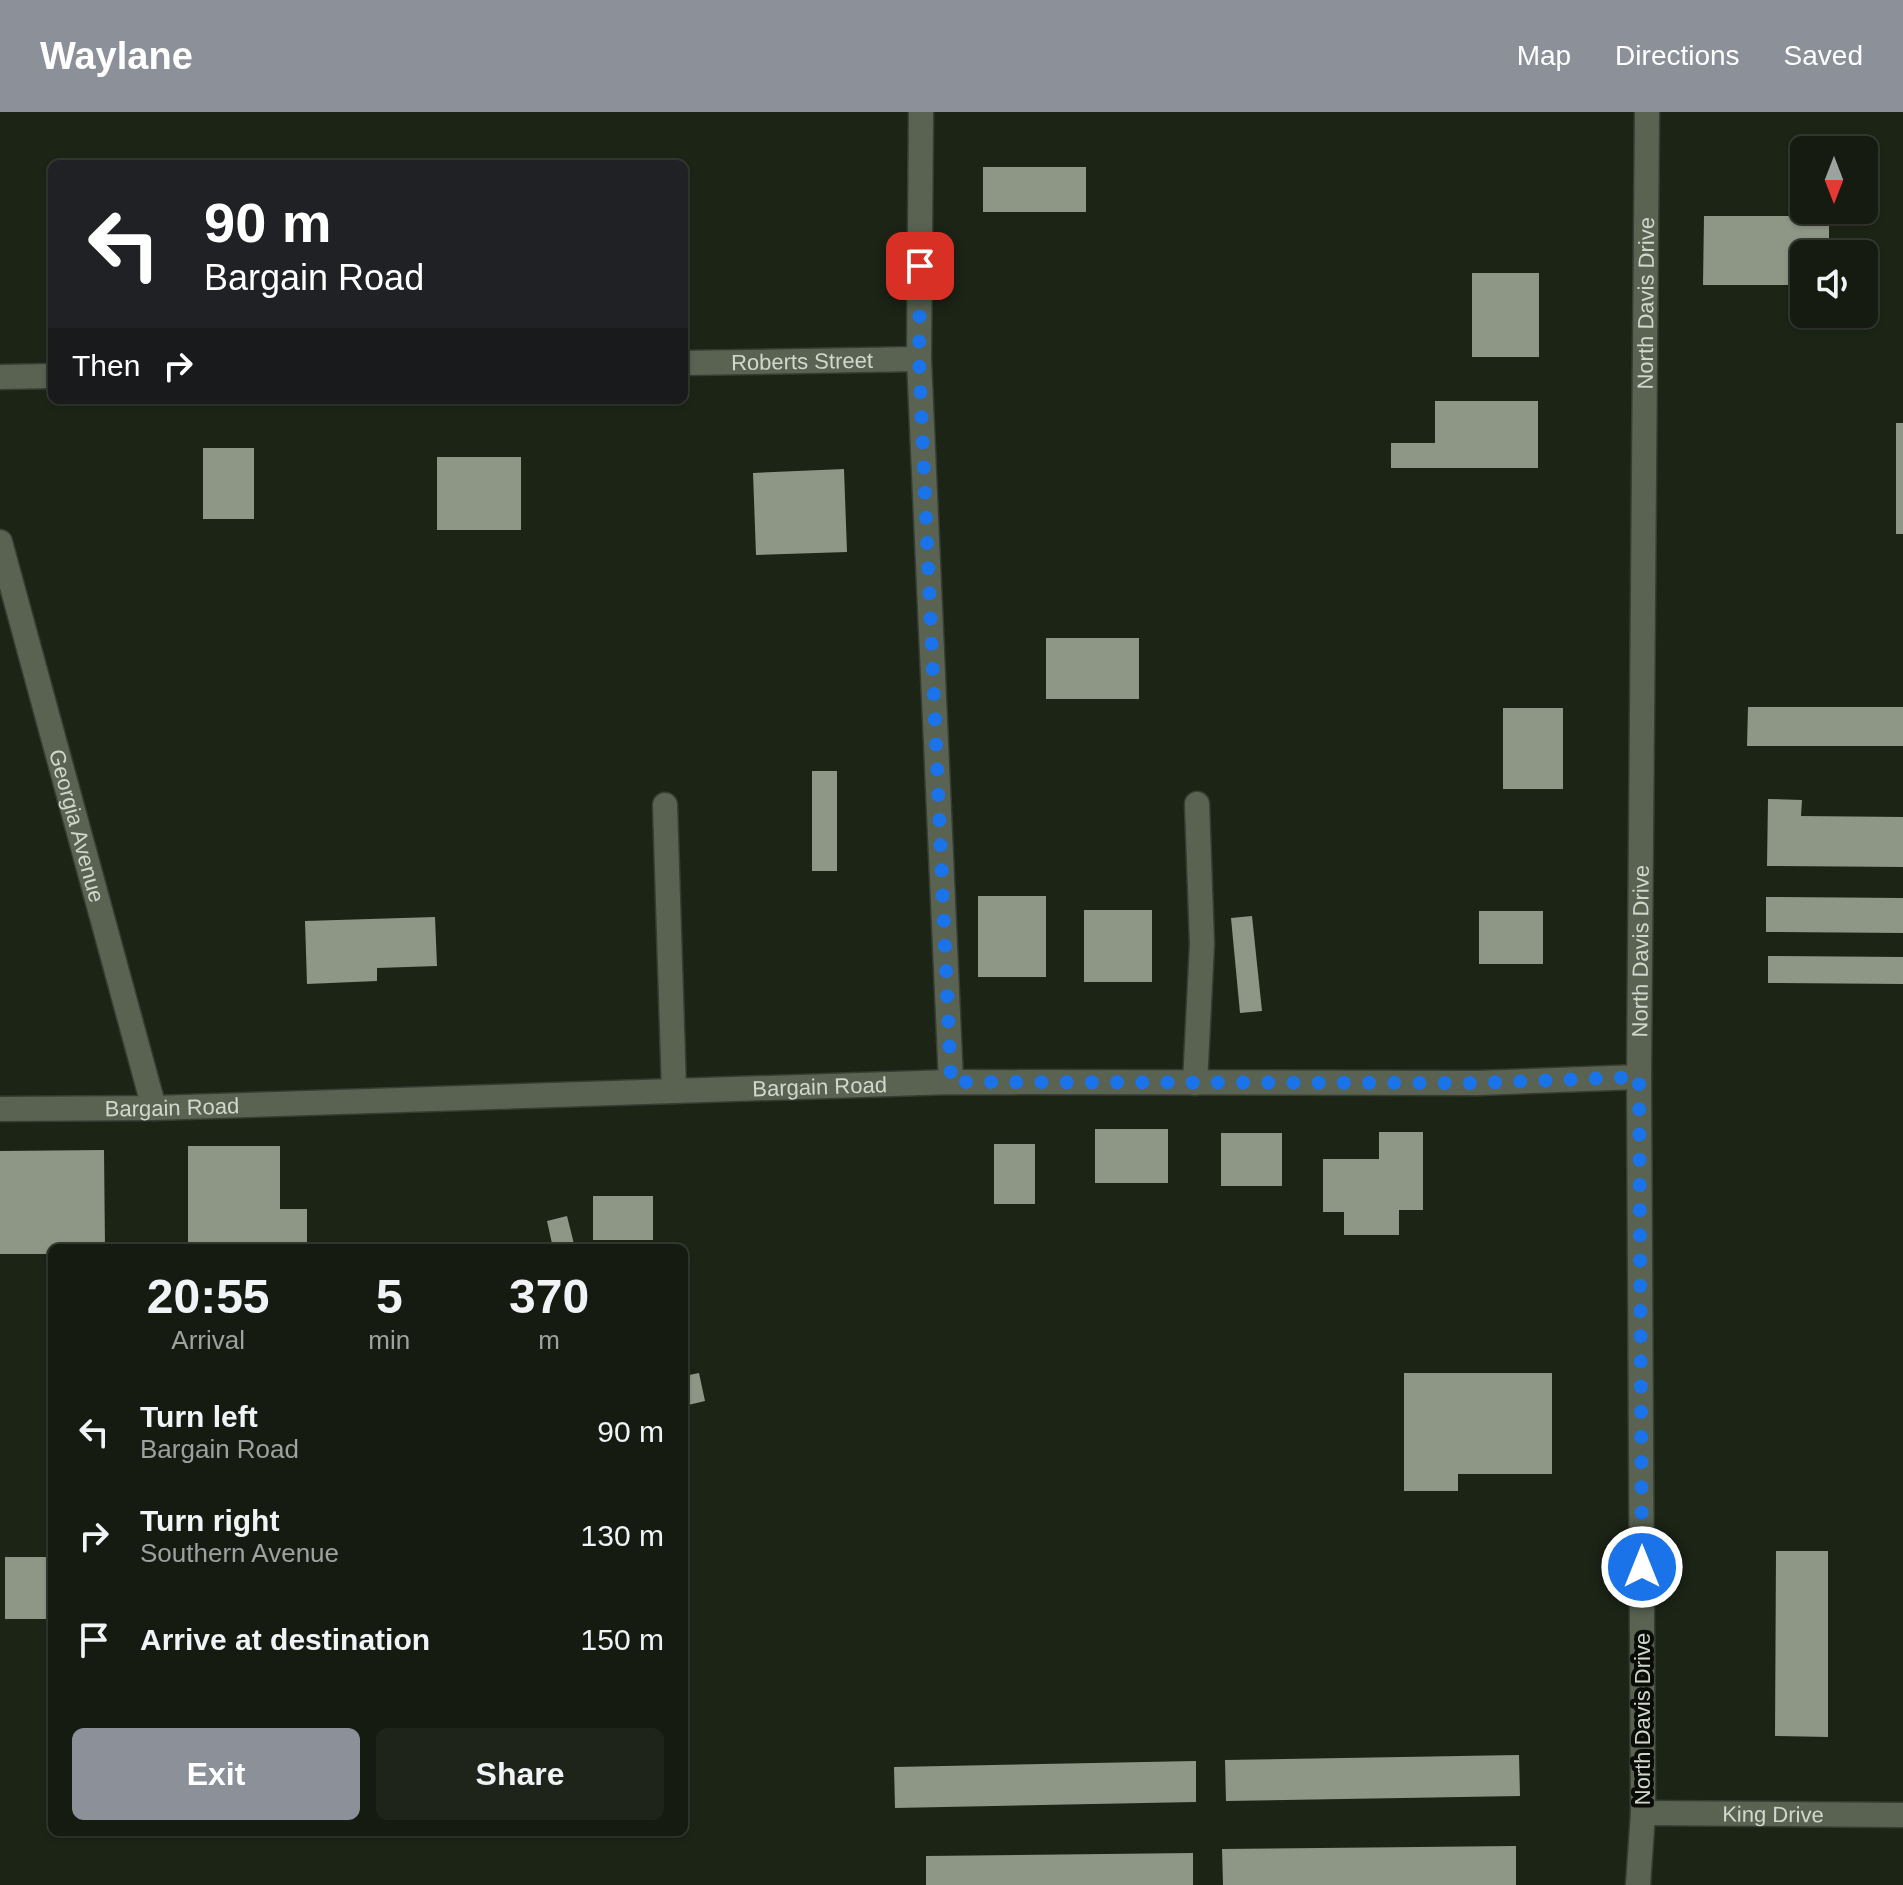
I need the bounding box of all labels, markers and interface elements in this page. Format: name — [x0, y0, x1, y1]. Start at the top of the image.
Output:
text: Waylane — [40, 35, 193, 77]
text: Map — [1517, 40, 1571, 71]
text: Directions — [1615, 40, 1740, 71]
text: Saved — [1784, 40, 1863, 71]
north arrow — [1790, 136, 1878, 224]
map controls — [1790, 136, 1878, 328]
text: 90 m — [204, 191, 332, 254]
icon: left — [72, 192, 176, 296]
street label: North Davis Drive — [1632, 217, 1659, 390]
pin — [886, 232, 954, 300]
button: sound — [1790, 240, 1878, 328]
icon: arrive — [898, 244, 942, 288]
text: Bargain Road — [204, 257, 424, 298]
icon: right — [156, 344, 200, 388]
street label: Roberts Street — [731, 347, 873, 375]
text: Then — [72, 349, 140, 382]
street label: Georgia Avenue — [44, 746, 110, 905]
street label: North Davis Drive — [1627, 865, 1653, 1038]
street label: Bargain Road — [752, 1072, 887, 1101]
street label: Bargain Road — [105, 1093, 240, 1121]
text: 20:55 — [147, 1270, 270, 1323]
text: 5 — [376, 1270, 403, 1323]
text: 370 — [509, 1270, 589, 1323]
text: Arrival — [171, 1325, 245, 1355]
text: min — [368, 1325, 410, 1355]
text: m — [538, 1325, 560, 1355]
text: Turn left — [140, 1400, 258, 1433]
icon: left — [72, 1410, 116, 1454]
text: 90 m — [597, 1415, 664, 1448]
text: Bargain Road — [140, 1434, 299, 1464]
text: Turn right — [140, 1504, 279, 1537]
icon: right — [72, 1514, 116, 1558]
text: 130 m — [581, 1519, 664, 1552]
position arrow — [1600, 1525, 1684, 1609]
text: Southern Avenue — [140, 1538, 339, 1568]
icon: arrive — [72, 1618, 116, 1662]
text: Arrive at destination — [140, 1623, 430, 1656]
text: 150 m — [581, 1623, 664, 1656]
street label: North Davis Drive — [1630, 1633, 1655, 1805]
button: Exit — [72, 1728, 360, 1820]
button: Share — [376, 1728, 664, 1820]
street label: King Drive — [1722, 1801, 1824, 1827]

